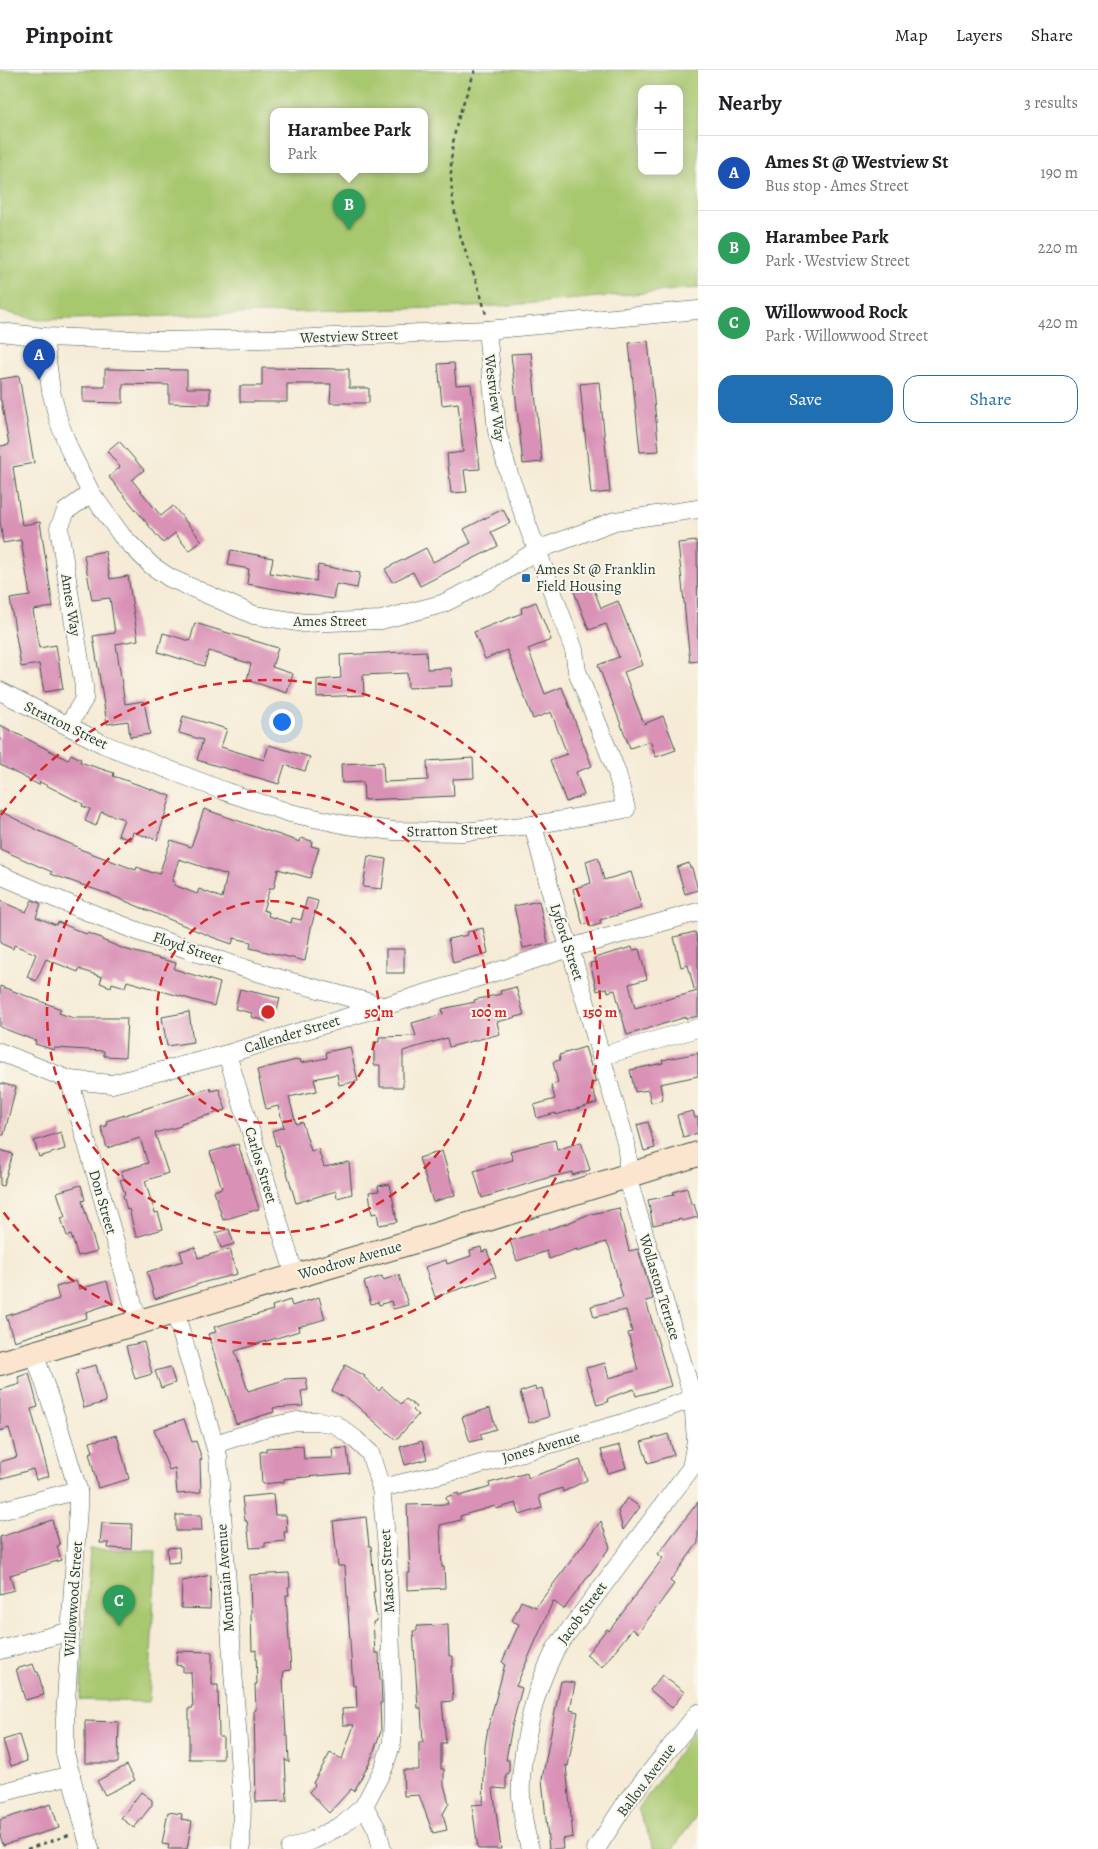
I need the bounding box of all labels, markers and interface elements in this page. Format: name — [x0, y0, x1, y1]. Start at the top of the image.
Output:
text: Pinpoint — [25, 19, 113, 51]
text: Map — [895, 23, 928, 47]
text: Layers — [956, 23, 1003, 47]
text: Share — [1031, 23, 1073, 47]
map controls — [638, 85, 683, 175]
button: + — [638, 85, 683, 130]
text: Nearby — [718, 89, 781, 117]
text: 3 results — [1024, 92, 1078, 114]
popup — [270, 108, 428, 173]
text: Harambee Park — [287, 117, 411, 143]
button: − — [638, 130, 683, 175]
text: Park — [287, 143, 317, 165]
text: Ames St @ Westview St — [765, 149, 949, 175]
text: A — [729, 162, 739, 184]
text: 190 m — [1040, 162, 1078, 184]
text: Bus stop · Ames Street — [765, 175, 909, 197]
pin: B — [333, 189, 365, 230]
text: Harambee Park — [765, 224, 889, 250]
text: B — [729, 237, 739, 259]
text: 220 m — [1038, 237, 1078, 259]
text: Park · Westview Street — [765, 250, 910, 272]
text: Willowwood Rock — [765, 299, 908, 325]
text: C — [729, 312, 739, 334]
text: 420 m — [1038, 312, 1078, 334]
street label: Westview Street — [298, 324, 399, 348]
text: Park · Willowwood Street — [765, 325, 928, 347]
pin: A — [23, 339, 55, 380]
street label: Westview Way — [480, 352, 510, 443]
button: Save — [718, 375, 893, 423]
button: Share — [903, 375, 1078, 423]
place label: Ames St @ Franklin Field Housing — [535, 559, 656, 596]
street label: Ames Way — [56, 571, 86, 638]
marker: Ames St @ Franklin Field Housing — [520, 572, 532, 584]
street label: Ames Street — [292, 611, 367, 631]
street label: Stratton Street — [21, 696, 111, 754]
your location — [269, 709, 295, 735]
street label: Stratton Street — [406, 818, 498, 842]
street label: Lyford Street — [545, 901, 589, 983]
street label: Floyd Street — [150, 927, 226, 969]
text: 50 m — [364, 1002, 394, 1022]
text: 100 m — [471, 1002, 507, 1022]
text: 150 m — [583, 1002, 618, 1022]
centre of rings — [259, 1003, 277, 1021]
street label: Callender Street — [242, 1010, 342, 1058]
street label: Carlos Street — [240, 1124, 282, 1206]
street label: Don Street — [84, 1167, 122, 1237]
street label: Wollaston Terrace — [634, 1231, 686, 1343]
street label: Woodrow Avenue — [295, 1236, 404, 1285]
street label: Jones Avenue — [500, 1426, 583, 1468]
street label: Mountain Avenue — [211, 1523, 239, 1633]
street label: Mascot Street — [375, 1528, 399, 1613]
street label: Willowwood Street — [59, 1540, 87, 1659]
street label: Jacob Street — [553, 1578, 611, 1648]
pin: C — [103, 1585, 135, 1626]
street label: Ballou Avenue — [612, 1739, 680, 1821]

